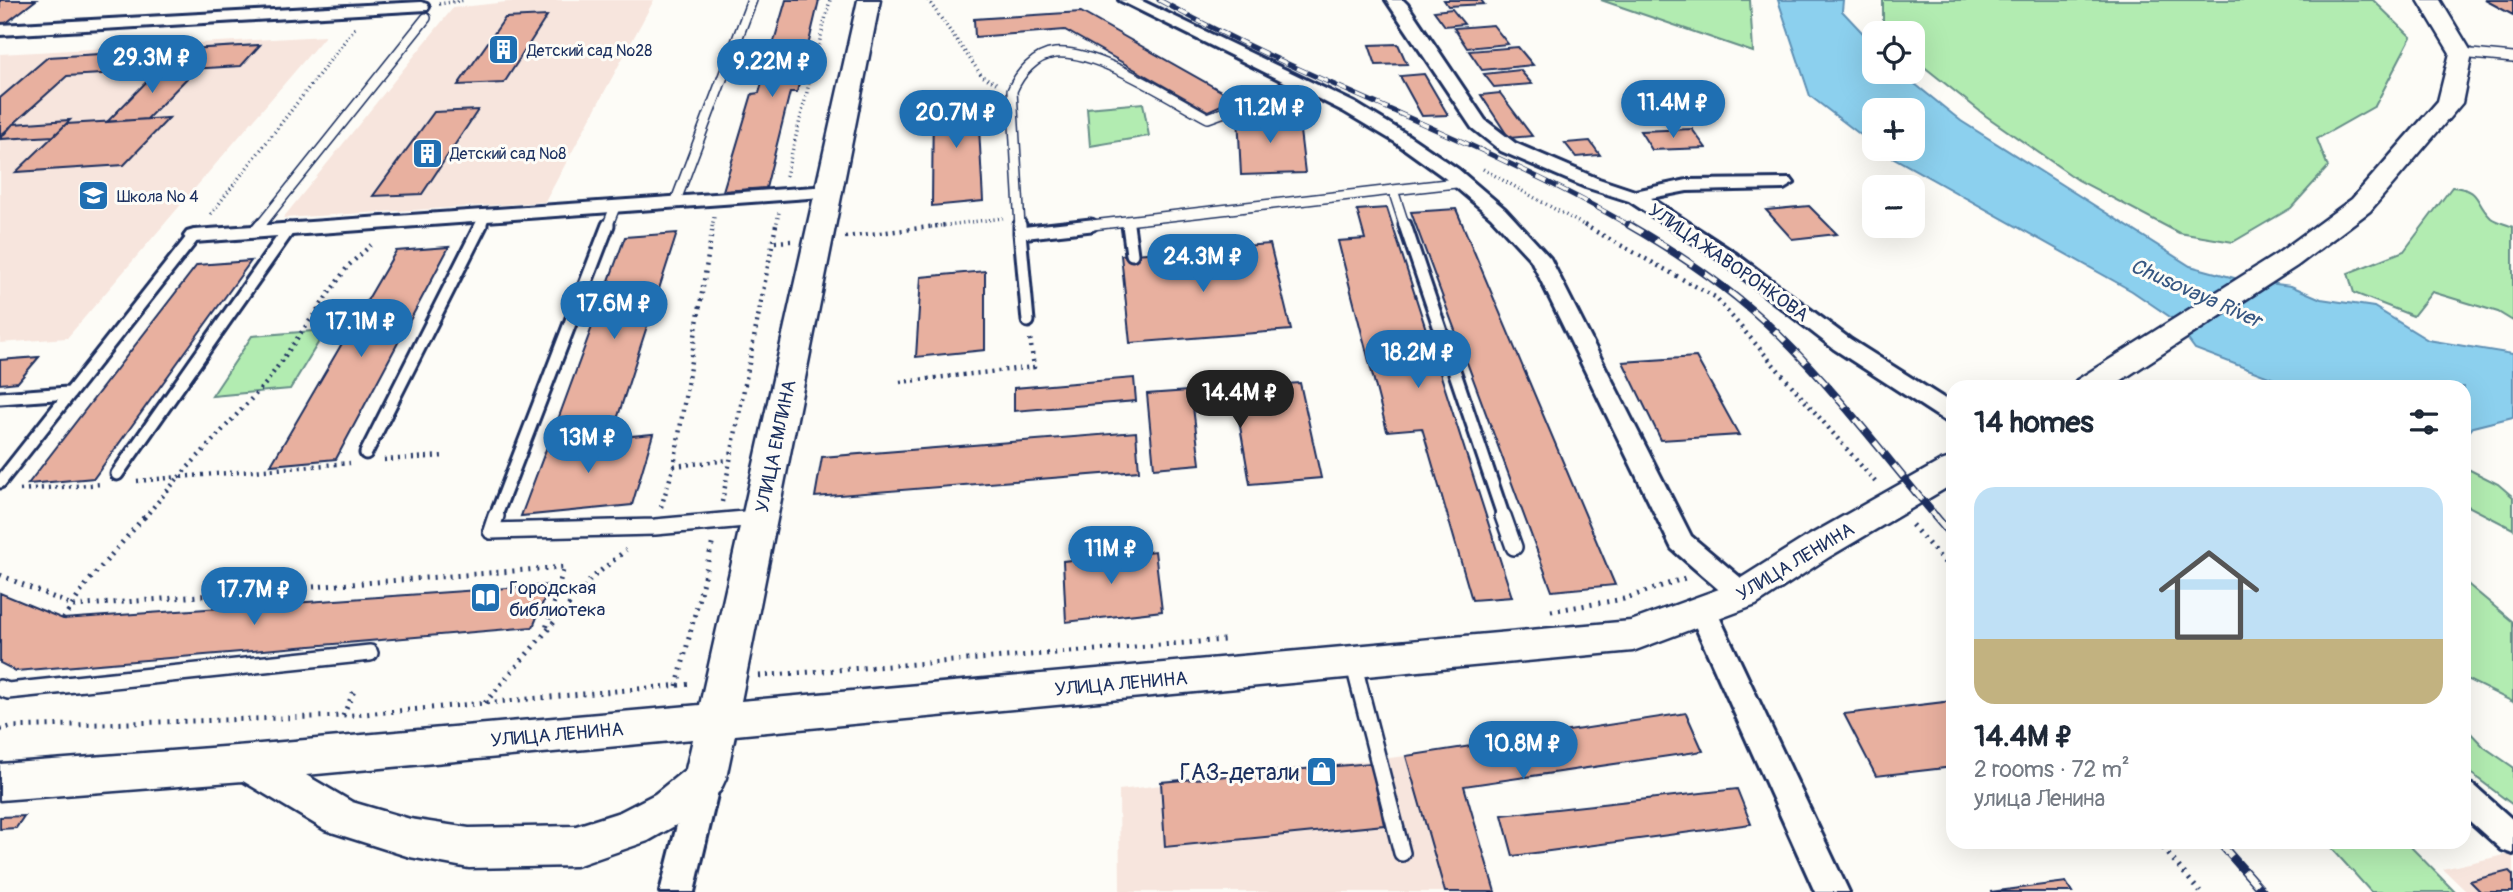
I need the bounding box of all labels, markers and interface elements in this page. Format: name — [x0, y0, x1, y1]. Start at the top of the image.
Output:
map controls — [1862, 21, 1925, 238]
button: locate — [1862, 21, 1925, 84]
building icon: Детский сад №28 — [487, 33, 521, 67]
pin: 29.3M ₽ — [87, 36, 217, 95]
pin: 9.22M ₽ — [707, 40, 837, 99]
place label: Детский сад №28 — [526, 41, 652, 61]
text: 29.3M ₽ — [113, 43, 191, 72]
text: 9.22M ₽ — [733, 47, 811, 76]
pin: 11.4M ₽ — [1608, 80, 1738, 140]
pin: 11.2M ₽ — [1205, 86, 1335, 145]
text: 11.4M ₽ — [1637, 88, 1709, 117]
pin: 20.7M ₽ — [891, 90, 1021, 150]
text: 11.2M ₽ — [1234, 93, 1306, 122]
text: 20.7M ₽ — [915, 98, 997, 127]
button: + — [1862, 98, 1925, 161]
building icon: Детский сад №8 — [410, 136, 444, 170]
place label: Детский сад №8 — [449, 144, 566, 164]
button: − — [1862, 175, 1925, 238]
school or university icon: Школа № 4 — [77, 179, 111, 213]
place label: Школа № 4 — [117, 187, 198, 207]
street label: УЛИЦА ЖАВОРОНКОВА — [1644, 198, 1813, 327]
pin: 24.3M ₽ — [1138, 234, 1268, 294]
text: 24.3M ₽ — [1163, 242, 1243, 271]
water label: Chusovaya River — [2126, 253, 2268, 335]
pin: 17.6M ₽ — [549, 282, 679, 341]
text: 17.6M ₽ — [577, 289, 651, 318]
pin: 17.1M ₽ — [296, 300, 426, 359]
text: 17.1M ₽ — [326, 307, 396, 336]
pin: 18.2M ₽ — [1353, 330, 1483, 390]
text: 18.2M ₽ — [1381, 338, 1455, 367]
pin: 14.4M ₽ — [1175, 370, 1305, 430]
street label: УЛИЦА ЕМЛИНА — [750, 378, 802, 515]
text: 14.4M ₽ — [1202, 378, 1278, 407]
icon: filters — [2405, 403, 2443, 441]
text: 14 homes — [1974, 404, 2094, 441]
pin: 13M ₽ — [539, 416, 637, 475]
text: 13M ₽ — [559, 423, 617, 452]
street label: УЛИЦА ЛЕНИНА — [1732, 517, 1859, 606]
pin: 11M ₽ — [1062, 526, 1160, 586]
icon: home — [2146, 532, 2272, 658]
text: 11M ₽ — [1084, 534, 1138, 563]
pin: 17.7M ₽ — [189, 568, 319, 627]
text: 17.7M ₽ — [217, 575, 291, 604]
place label: Городская библиотека — [509, 576, 606, 622]
library icon: Городская библиотека — [469, 581, 503, 615]
street label: УЛИЦА ЛЕНИНА — [1054, 666, 1188, 702]
street label: УЛИЦА ЛЕНИНА — [490, 717, 624, 753]
text: 14.4M ₽ — [1974, 718, 2073, 755]
pin: 10.8M ₽ — [1458, 722, 1588, 781]
text: 10.8M ₽ — [1485, 729, 1561, 758]
shop icon: ГАЗ-детали — [1305, 755, 1339, 789]
text: 2 rooms · 72 m² — [1974, 755, 2130, 784]
place label: ГАЗ-детали — [1180, 758, 1299, 787]
text: улица Ленина — [1974, 784, 2105, 813]

